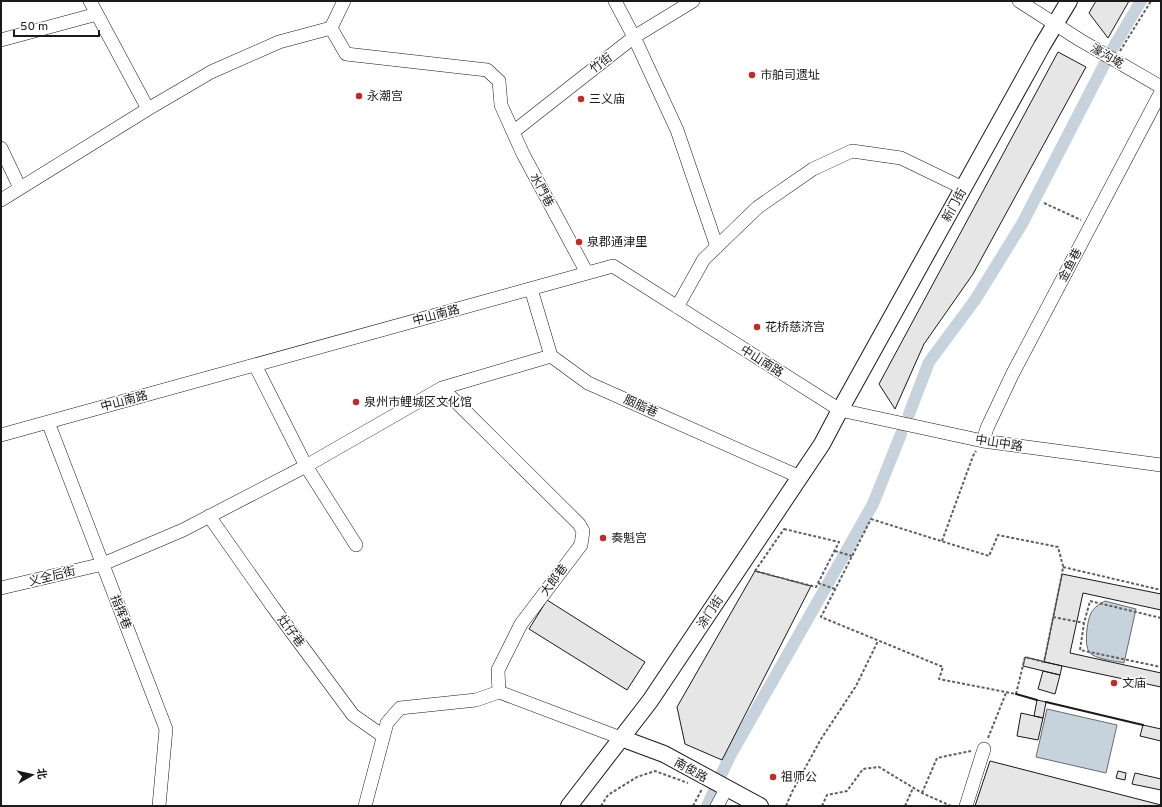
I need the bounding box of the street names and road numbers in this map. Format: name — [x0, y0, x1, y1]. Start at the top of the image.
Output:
street label: 濠沟墘 — [1087, 41, 1126, 73]
street label: 竹街 — [587, 50, 616, 77]
street label: 水門巷 — [526, 171, 557, 210]
street label: 新门街 — [939, 186, 971, 225]
street label: 金鱼巷 — [1055, 246, 1086, 285]
street label: 中山南路 — [411, 302, 462, 330]
street label: 中山南路 — [737, 342, 786, 381]
street label: 中山南路 — [99, 388, 150, 416]
street label: 胭脂巷 — [621, 392, 660, 422]
street label: 中山中路 — [974, 432, 1024, 456]
street label: 大郎巷 — [538, 561, 572, 600]
street label: 义全后街 — [27, 563, 77, 591]
street label: 指挥巷 — [106, 593, 134, 632]
street label: 涂门街 — [694, 593, 728, 632]
street label: 灶仔巷 — [273, 612, 307, 651]
street label: 南俊路 — [671, 755, 710, 787]

